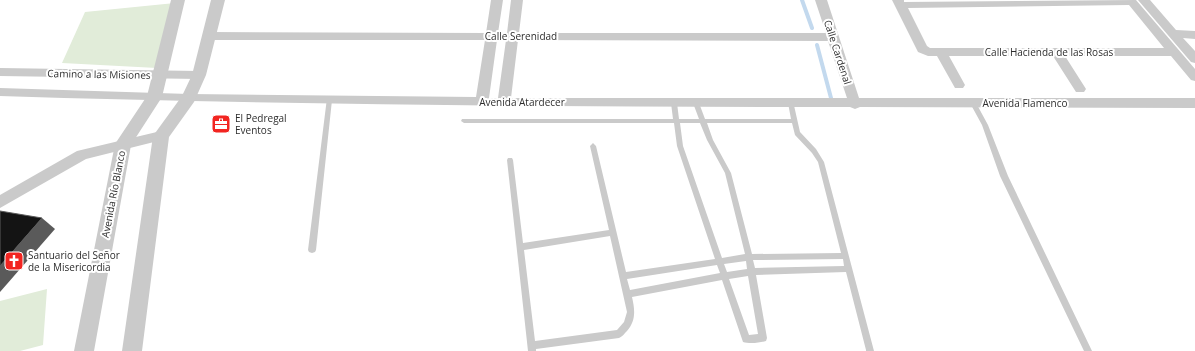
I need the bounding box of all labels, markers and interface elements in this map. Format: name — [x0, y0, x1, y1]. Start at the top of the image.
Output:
street label: Calle Cardenal — [821, 18, 855, 86]
street label: Calle Serenidad — [485, 29, 557, 43]
street label: Calle Hacienda de las Rosas — [985, 45, 1113, 59]
street label: Camino a las Misiones — [47, 66, 151, 82]
street label: Avenida Atardecer — [479, 95, 565, 109]
street label: Avenida Flamenco — [983, 96, 1067, 110]
place label: El Pedregal Eventos — [235, 111, 287, 137]
office icon: El Pedregal Eventos — [210, 113, 232, 135]
street label: Avenida Río Blanco — [98, 149, 128, 239]
place label: Santuario del Señor de la Misericordia — [28, 248, 120, 274]
church icon: Santuario del Señor de la Misericordia — [3, 250, 25, 272]

